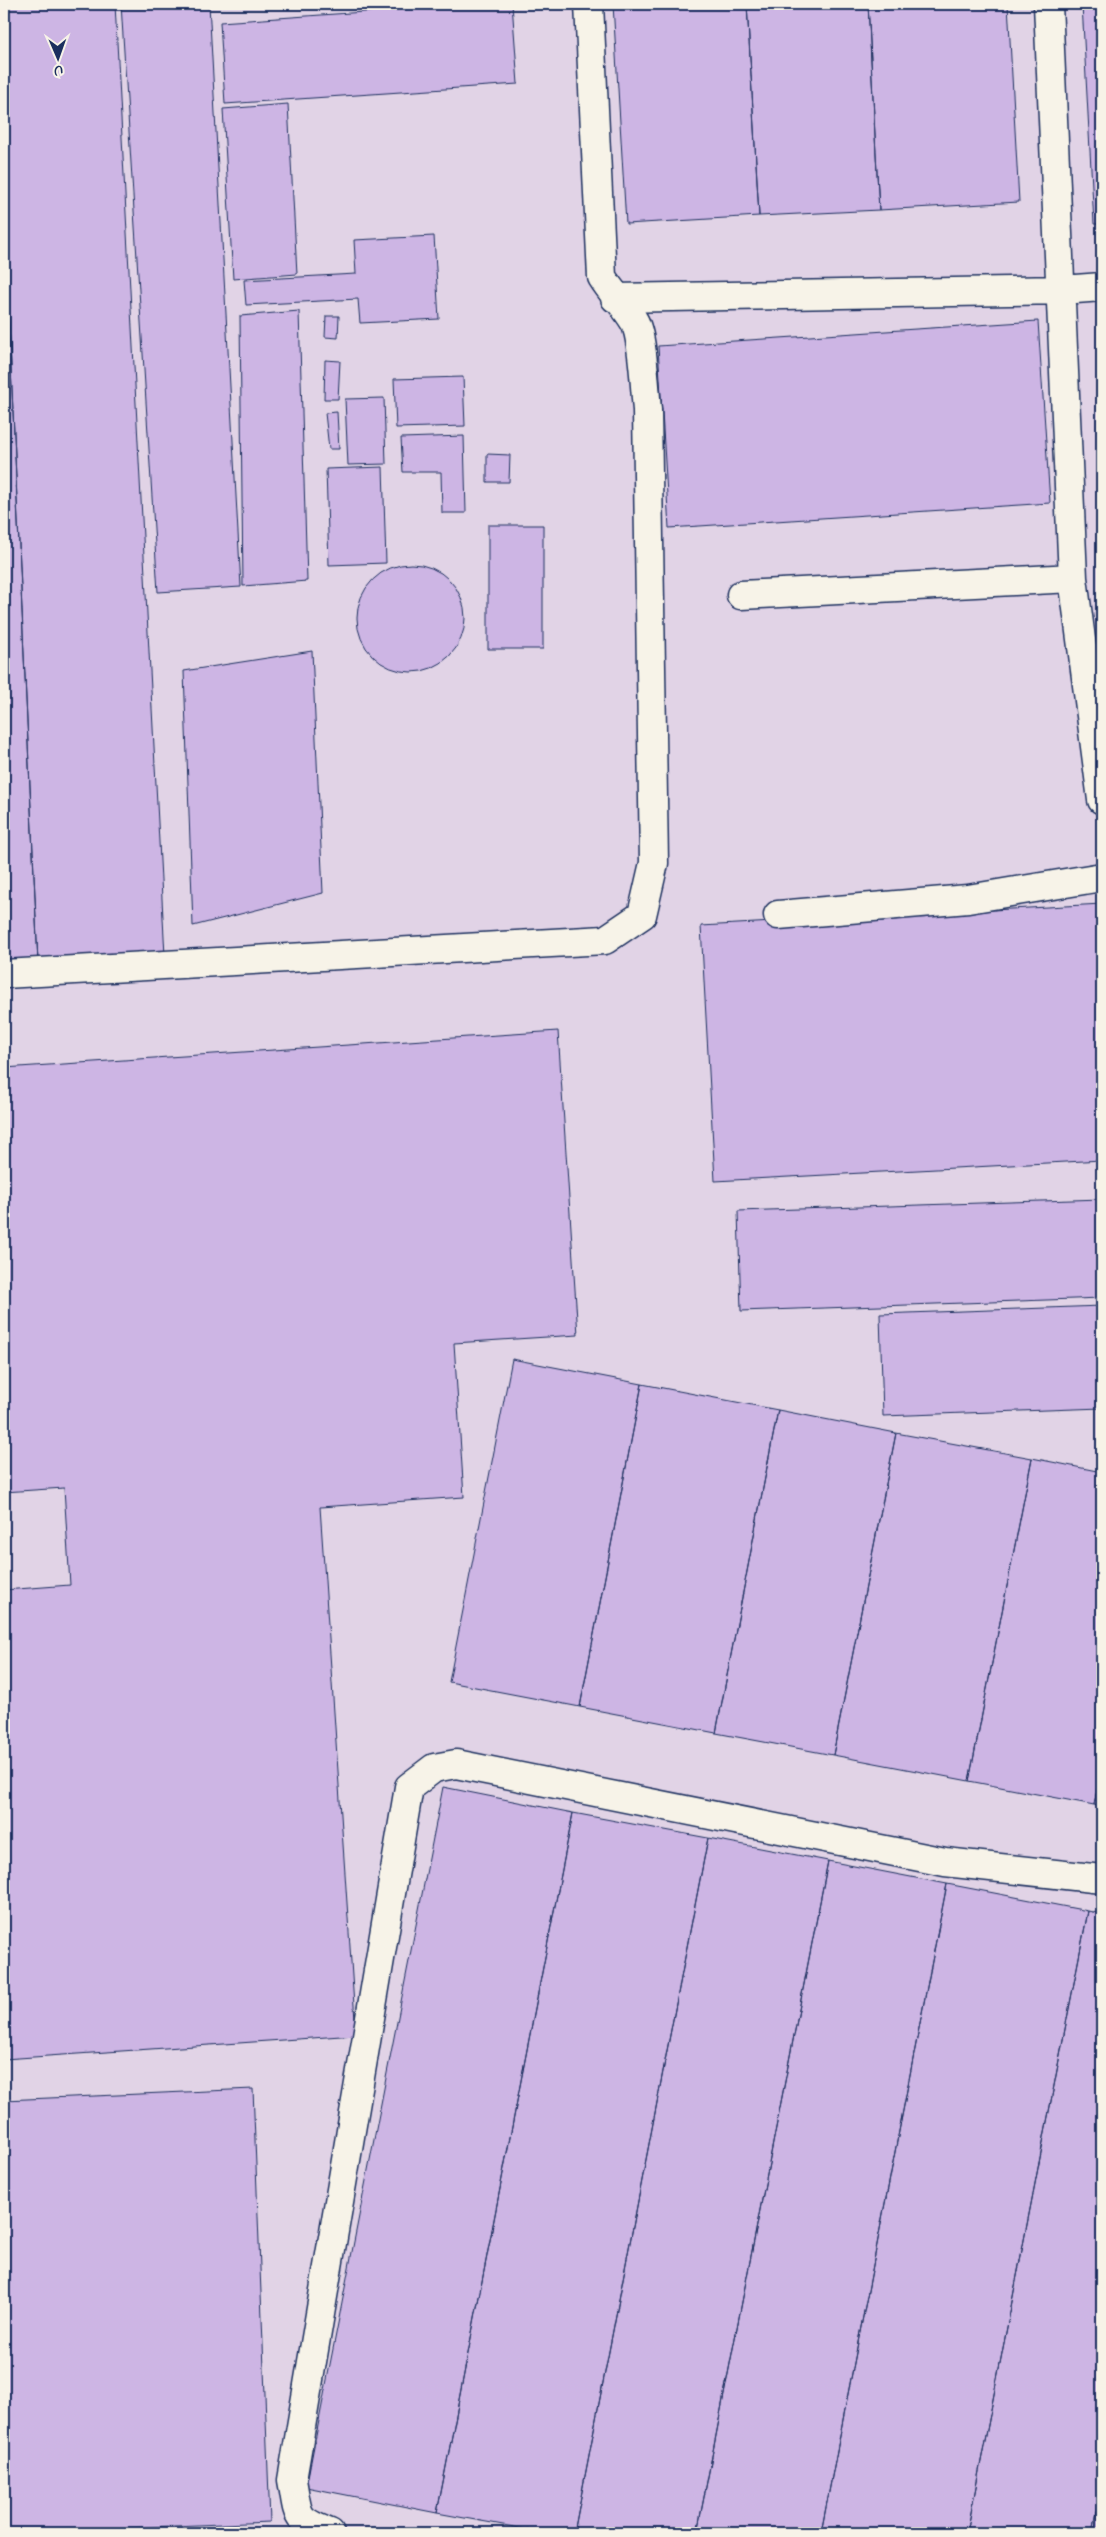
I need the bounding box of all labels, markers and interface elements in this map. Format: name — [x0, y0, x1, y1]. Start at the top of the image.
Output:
north arrow — [32, 32, 82, 82]
text: U — [54, 61, 63, 79]

